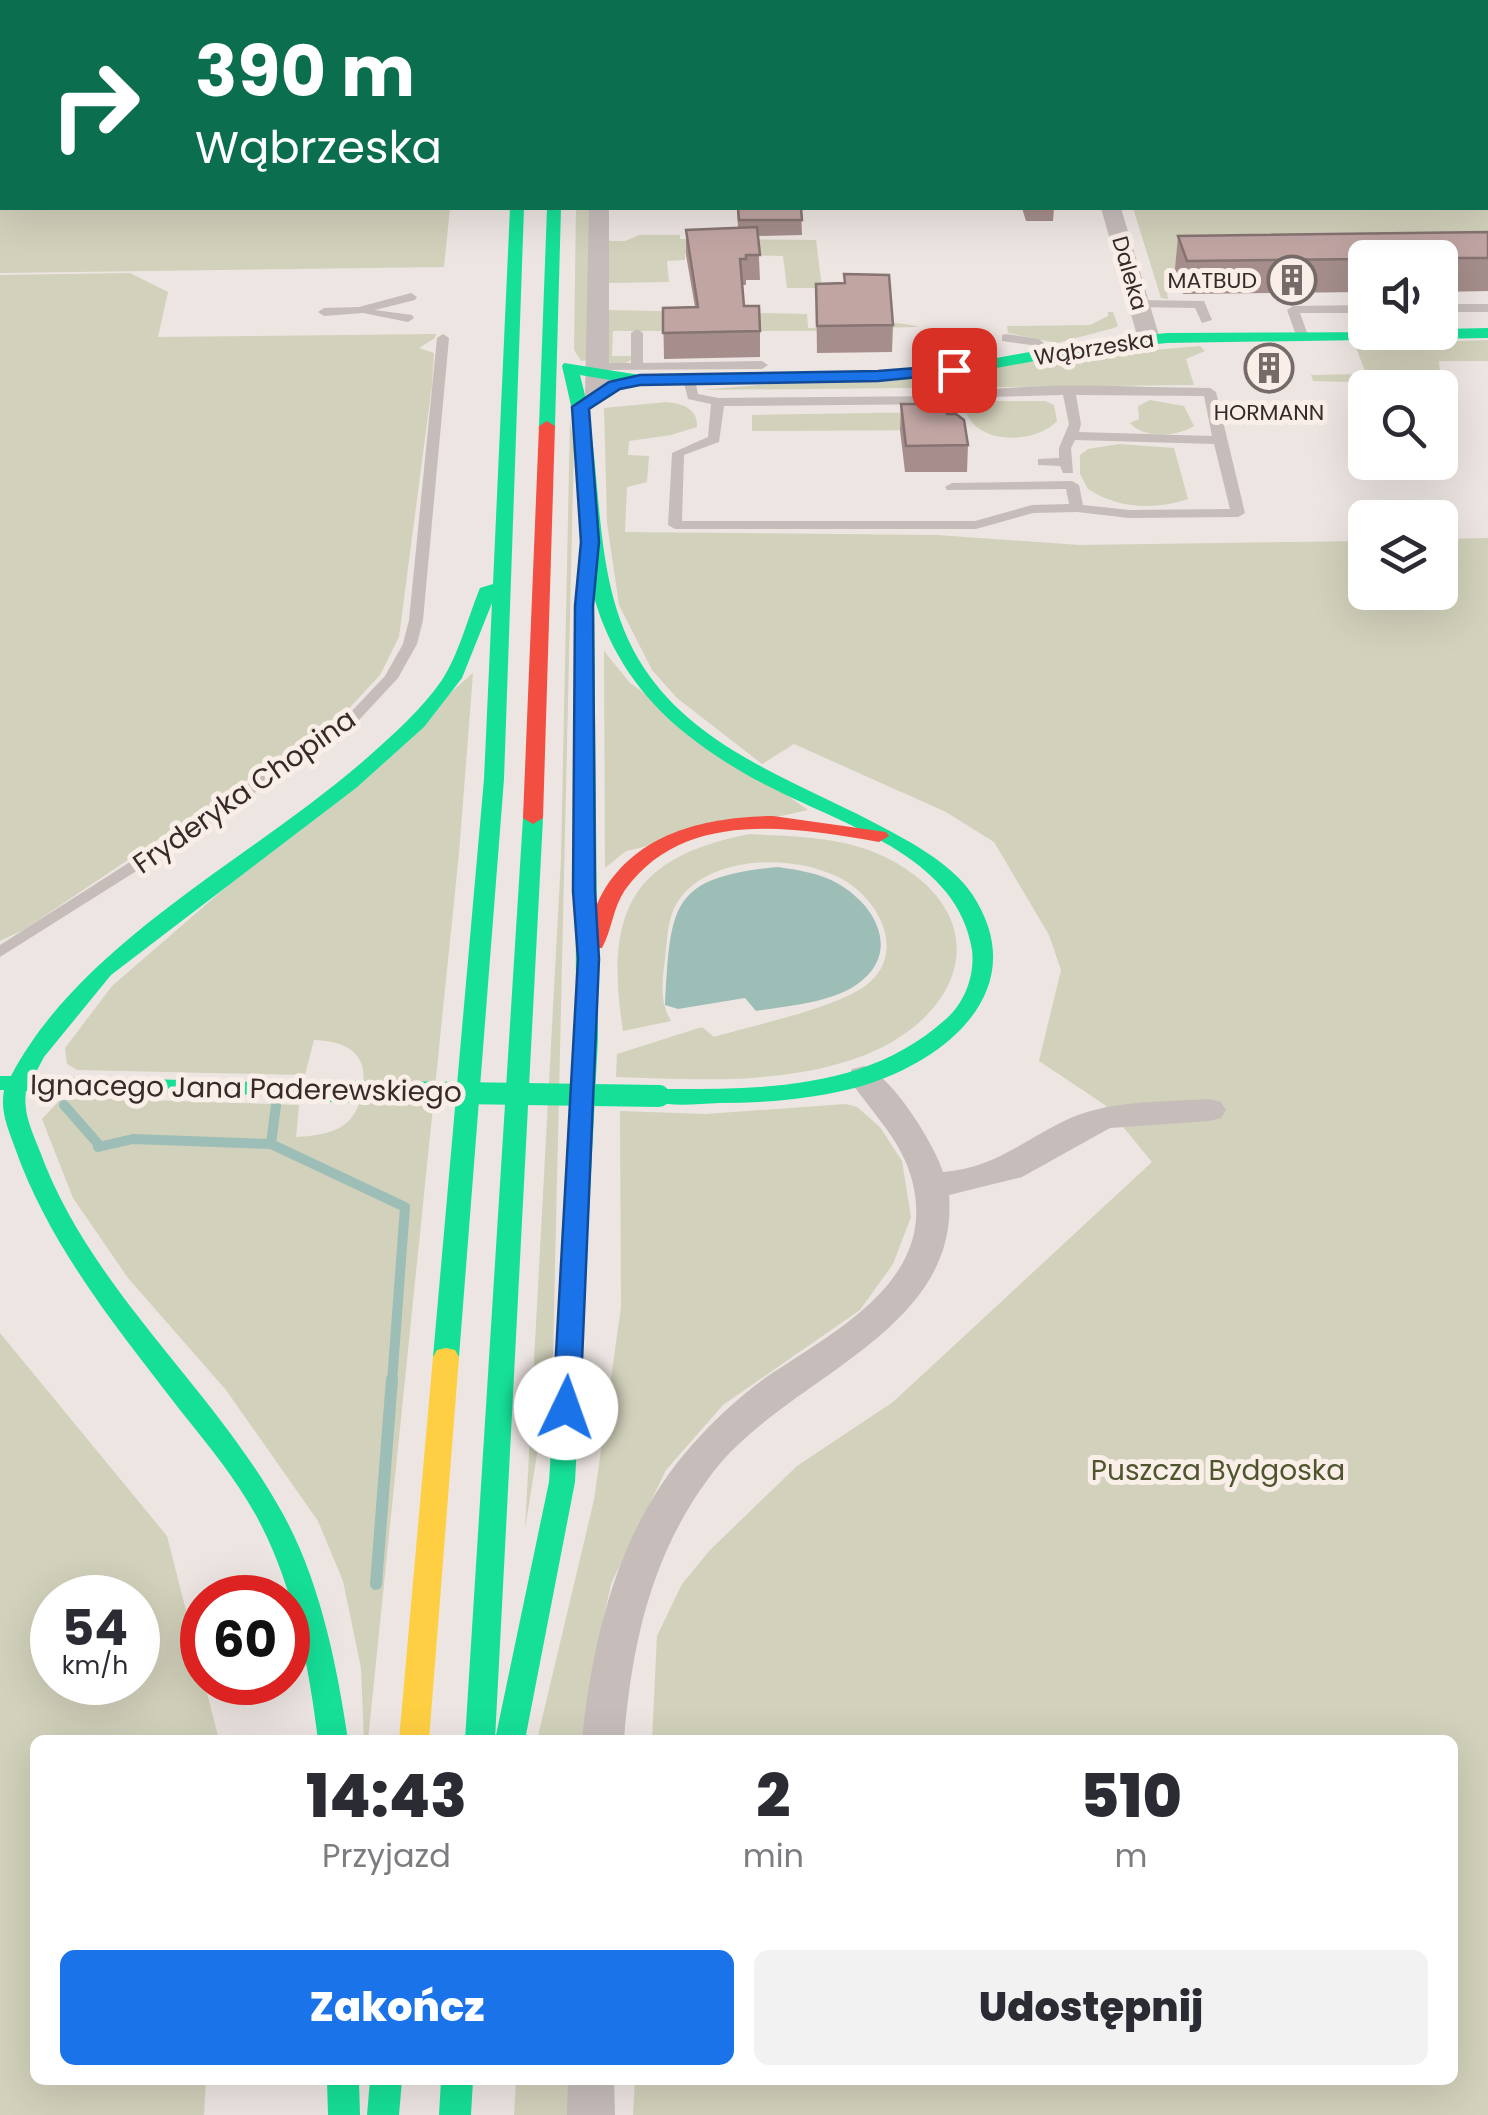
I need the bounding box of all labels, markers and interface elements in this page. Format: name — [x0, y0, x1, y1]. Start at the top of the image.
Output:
text: 390 m — [195, 22, 415, 121]
icon: right — [30, 40, 160, 170]
text: Wąbrzeska — [195, 116, 442, 179]
street label: Daleka — [1104, 232, 1155, 314]
map controls — [1348, 240, 1458, 610]
button: sound — [1348, 240, 1458, 350]
building icon: MATBUD — [1266, 254, 1318, 306]
place label: MATBUD — [1167, 265, 1257, 296]
street label: Wąbrzeska — [1032, 324, 1156, 373]
pin — [912, 328, 997, 413]
building icon: HORMANN — [1243, 342, 1295, 394]
icon: arrive — [927, 343, 982, 398]
button: search — [1348, 370, 1458, 480]
place label: HORMANN — [1214, 397, 1324, 428]
button: layers — [1348, 500, 1458, 610]
street label: Fryderyka Chopina — [125, 700, 364, 883]
street label: Ignacego Jana Paderewskiego — [30, 1065, 462, 1112]
position arrow — [514, 1356, 618, 1460]
park label: Puszcza Bydgoska — [1091, 1451, 1345, 1490]
speed limit sign: 60 — [180, 1575, 310, 1705]
text: 54 — [62, 1592, 128, 1663]
text: km/h — [62, 1648, 128, 1683]
text: 14:43 — [306, 1754, 467, 1838]
text: 2 — [756, 1754, 791, 1838]
text: 510 — [1080, 1754, 1182, 1838]
text: Przyjazd — [322, 1833, 451, 1878]
text: min — [743, 1833, 804, 1878]
text: m — [1115, 1833, 1148, 1878]
button: Zakończ — [60, 1950, 734, 2065]
button: Udostępnij — [754, 1950, 1428, 2065]

